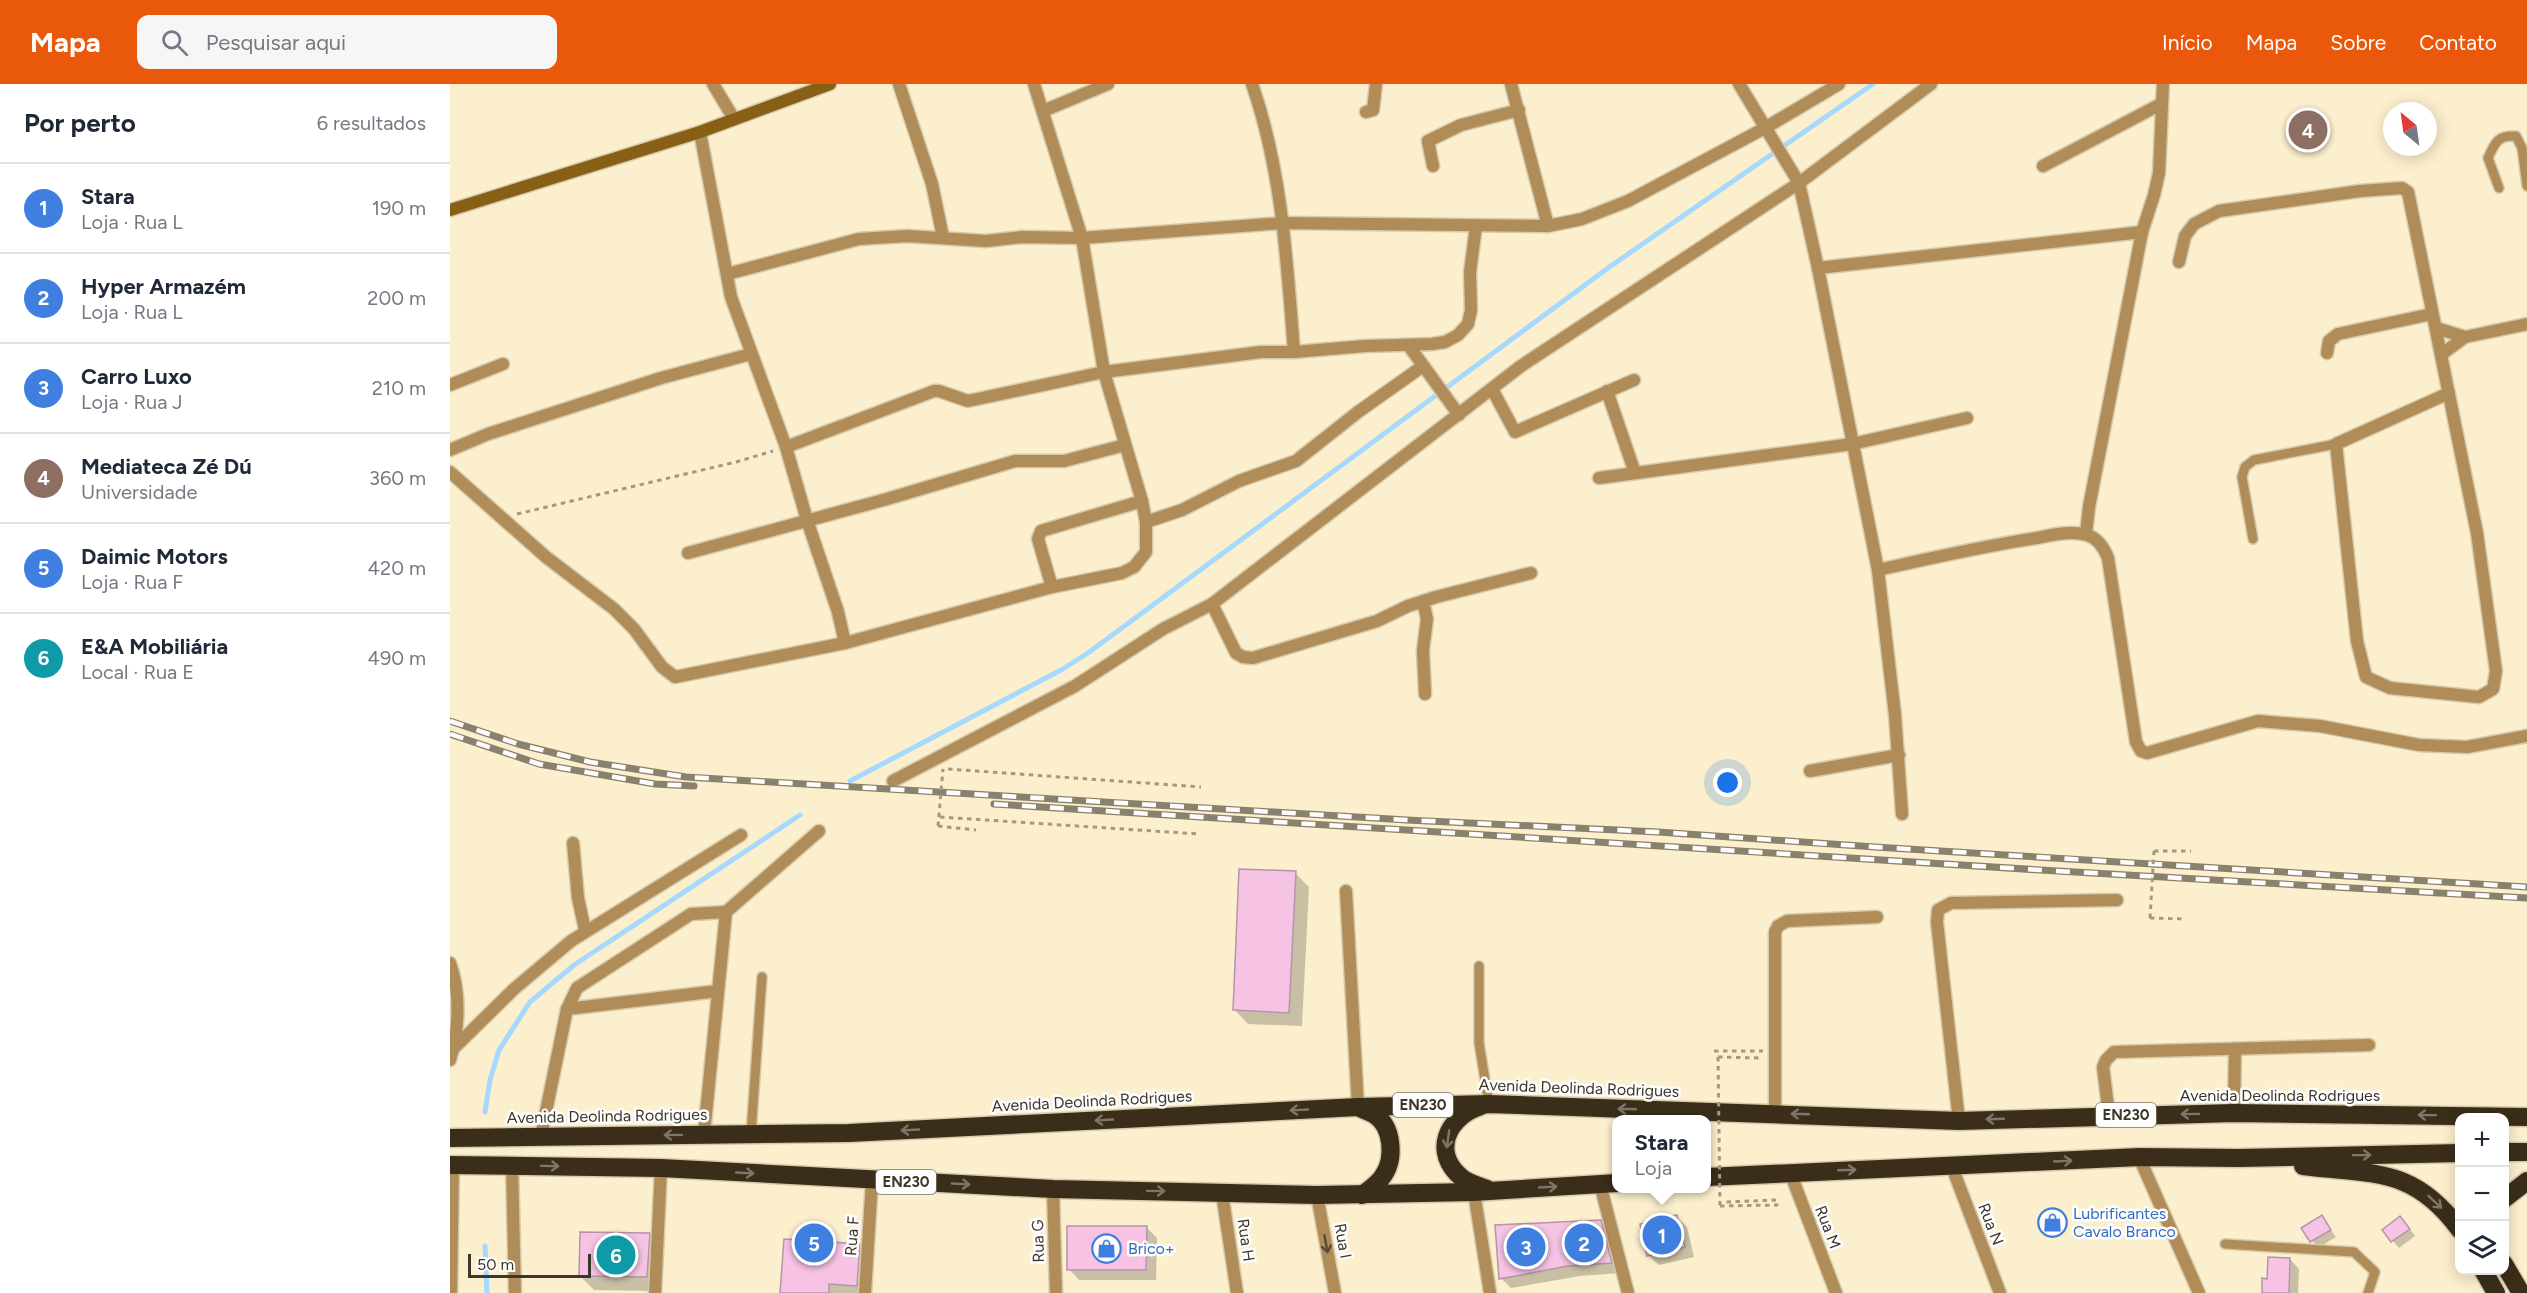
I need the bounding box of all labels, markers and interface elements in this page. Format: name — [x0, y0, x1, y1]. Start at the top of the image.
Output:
search box — [137, 15, 557, 69]
text: Mapa — [30, 25, 101, 59]
icon: search — [158, 26, 191, 59]
text: Pesquisar aqui — [206, 29, 346, 56]
text: Início — [2162, 30, 2213, 55]
text: Mapa — [2246, 30, 2297, 55]
text: Sobre — [2330, 30, 2386, 55]
text: Contato — [2419, 30, 2497, 55]
north arrow — [2383, 102, 2437, 156]
text: Por perto — [24, 107, 136, 139]
pin: 4 — [2288, 108, 2328, 152]
text: 6 resultados — [317, 111, 426, 135]
text: Stara — [81, 183, 135, 210]
text: 1 — [39, 196, 48, 220]
text: 190 m — [372, 196, 426, 220]
text: Loja · Rua L — [81, 210, 183, 234]
text: Hyper Armazém — [81, 273, 246, 300]
text: 2 — [38, 286, 49, 310]
text: 200 m — [367, 286, 426, 310]
text: Loja · Rua L — [81, 300, 183, 324]
text: Carro Luxo — [81, 363, 192, 390]
text: 3 — [38, 376, 49, 400]
text: 210 m — [372, 376, 426, 400]
text: Loja · Rua J — [81, 390, 183, 414]
text: Mediateca Zé Dú — [81, 453, 252, 480]
text: 4 — [37, 466, 50, 490]
text: 360 m — [369, 466, 426, 490]
text: Universidade — [81, 480, 197, 504]
text: Daimic Motors — [81, 543, 228, 570]
text: 5 — [38, 556, 49, 580]
text: 420 m — [368, 556, 426, 580]
text: Loja · Rua F — [81, 570, 183, 594]
text: E&A Mobiliária — [81, 633, 228, 660]
text: 6 — [38, 646, 49, 670]
text: 490 m — [367, 646, 426, 670]
text: Local · Rua E — [81, 660, 194, 684]
your location — [1713, 768, 1742, 797]
street label: Avenida Deolinda Rodrigues — [1478, 1075, 1680, 1101]
street label: Avenida Deolinda Rodrigues — [991, 1086, 1193, 1116]
street label: Avenida Deolinda Rodrigues — [2180, 1086, 2380, 1105]
road number: EN230 — [1393, 1093, 1453, 1117]
one-way arrow — [1618, 1103, 1638, 1114]
road number: EN230 — [2096, 1103, 2156, 1127]
one-way arrow — [1290, 1104, 1310, 1115]
street label: Avenida Deolinda Rodrigues — [507, 1105, 707, 1127]
one-way arrow — [2180, 1108, 2200, 1119]
one-way arrow — [1790, 1109, 1810, 1120]
one-way arrow — [2417, 1110, 2437, 1121]
map controls — [2455, 1113, 2509, 1275]
button: + — [2455, 1113, 2509, 1167]
one-way arrow — [1985, 1114, 2005, 1125]
one-way arrow — [1095, 1115, 1115, 1126]
popup — [1612, 1115, 1711, 1193]
one-way arrow — [900, 1125, 920, 1136]
one-way arrow — [663, 1129, 683, 1140]
one-way arrow — [1442, 1129, 1453, 1148]
text: Stara — [1635, 1129, 1688, 1156]
one-way arrow — [2352, 1150, 2372, 1161]
one-way arrow — [2052, 1155, 2072, 1166]
text: Loja — [1635, 1156, 1672, 1180]
one-way arrow — [540, 1160, 560, 1172]
one-way arrow — [1836, 1165, 1856, 1176]
one-way arrow — [735, 1167, 755, 1178]
button: − — [2455, 1167, 2509, 1221]
road number: EN230 — [876, 1170, 936, 1194]
one-way arrow — [951, 1179, 971, 1190]
one-way arrow — [1537, 1182, 1557, 1193]
one-way arrow — [1145, 1185, 1165, 1197]
one-way arrow — [2428, 1195, 2443, 1210]
street label: Rua N — [1974, 1200, 2008, 1248]
street label: Rua M — [1811, 1203, 1845, 1251]
place label: Lubrificantes Cavalo Branco — [2073, 1204, 2176, 1241]
shop icon: Lubrificantes Cavalo Branco — [2036, 1206, 2068, 1238]
pin: 1 — [1642, 1212, 1682, 1258]
street label: Rua F — [841, 1215, 863, 1256]
street label: Rua H — [1234, 1217, 1258, 1263]
street label: Rua G — [1028, 1219, 1048, 1263]
pin: 5 — [794, 1220, 834, 1266]
pin: 2 — [1564, 1220, 1604, 1266]
button: layers — [2455, 1221, 2509, 1275]
street label: Rua I — [1331, 1222, 1355, 1260]
pin: 3 — [1506, 1224, 1546, 1270]
pin: 6 — [596, 1232, 636, 1278]
shop icon: Brico+ — [1091, 1232, 1123, 1264]
one-way arrow — [1321, 1234, 1332, 1253]
place label: Brico+ — [1128, 1239, 1175, 1258]
scale bar — [468, 1251, 591, 1278]
text: 50 m — [477, 1255, 514, 1274]

